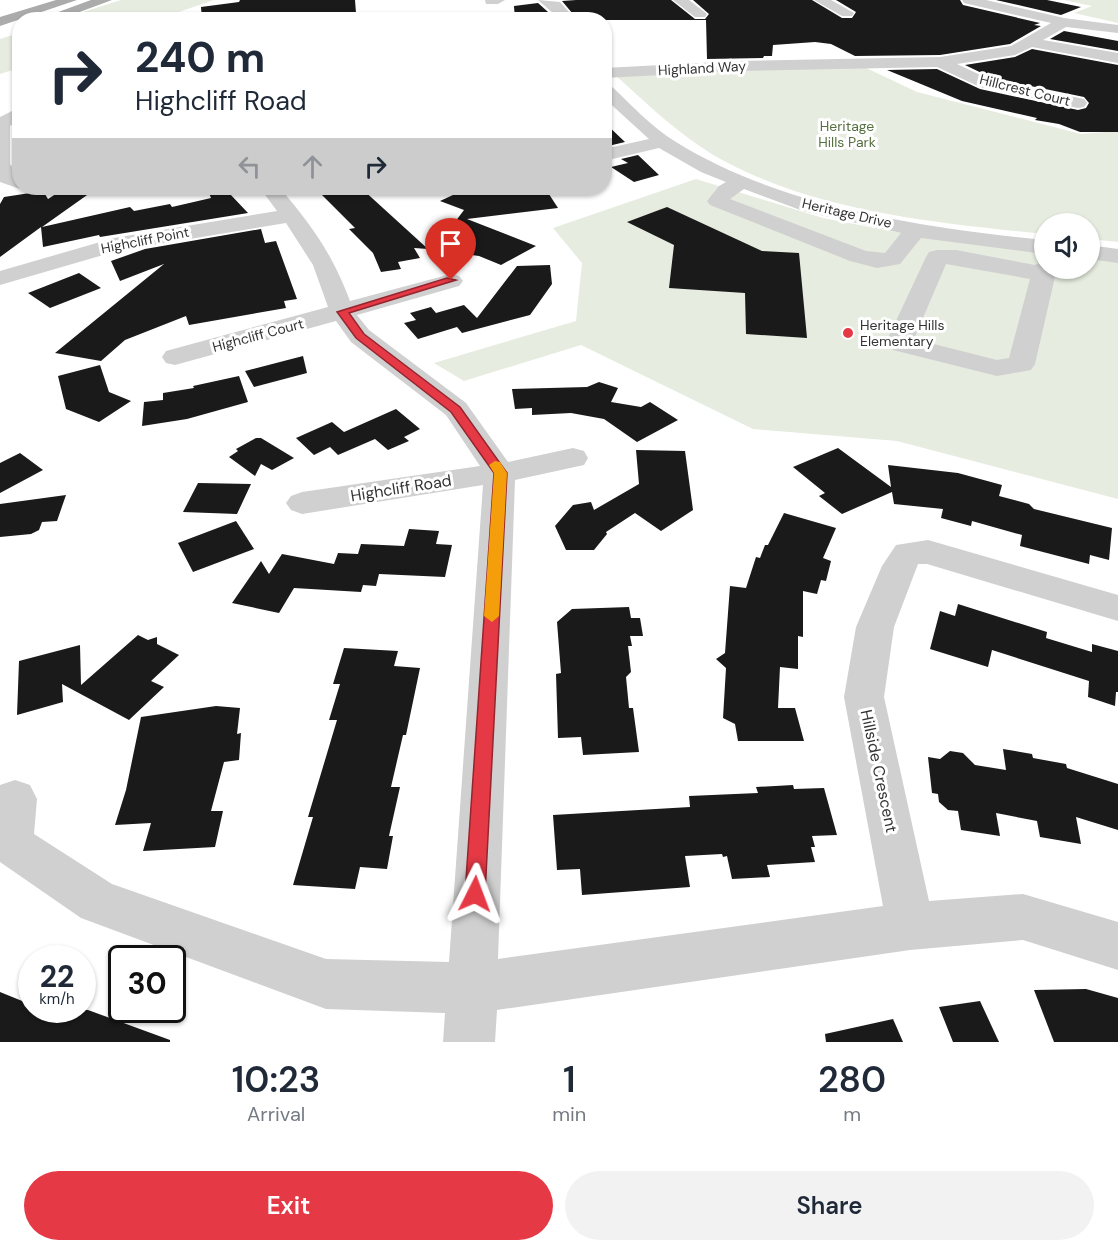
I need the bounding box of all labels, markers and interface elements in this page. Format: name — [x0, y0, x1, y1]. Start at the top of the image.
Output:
text: 240 m — [135, 30, 265, 85]
icon: right — [36, 36, 114, 114]
street label: Highland Way — [658, 57, 747, 79]
street label: Hillcrest Court — [978, 70, 1072, 110]
text: Highcliff Road — [135, 83, 307, 118]
park label: Heritage Hills Park — [818, 117, 876, 151]
icon: left — [233, 150, 266, 183]
icon: ahead — [296, 150, 329, 183]
icon: right — [359, 150, 392, 183]
street label: Heritage Drive — [800, 194, 894, 232]
map controls — [1034, 213, 1100, 279]
button: sound — [1034, 213, 1100, 279]
pin — [425, 218, 476, 280]
street label: Highcliff Point — [99, 223, 191, 257]
icon: arrive — [434, 227, 467, 260]
street label: Highcliff Court — [210, 314, 306, 356]
place label: Heritage Hills Elementary — [860, 316, 945, 350]
marker: Heritage Hills Elementary — [841, 326, 855, 340]
street label: Highcliff Road — [349, 470, 453, 506]
street label: Hillside Crescent — [856, 708, 902, 834]
position arrow — [443, 862, 507, 926]
speed limit sign: 30 — [108, 945, 186, 1023]
text: 22 — [40, 957, 74, 996]
text: km/h — [39, 989, 75, 1009]
text: 10:23 — [232, 1056, 320, 1103]
text: 1 — [563, 1056, 576, 1103]
text: 280 — [818, 1056, 886, 1103]
text: Arrival — [247, 1101, 305, 1127]
text: min — [552, 1101, 586, 1127]
text: m — [843, 1101, 861, 1127]
button: Exit — [24, 1171, 553, 1240]
button: Share — [565, 1171, 1094, 1240]

